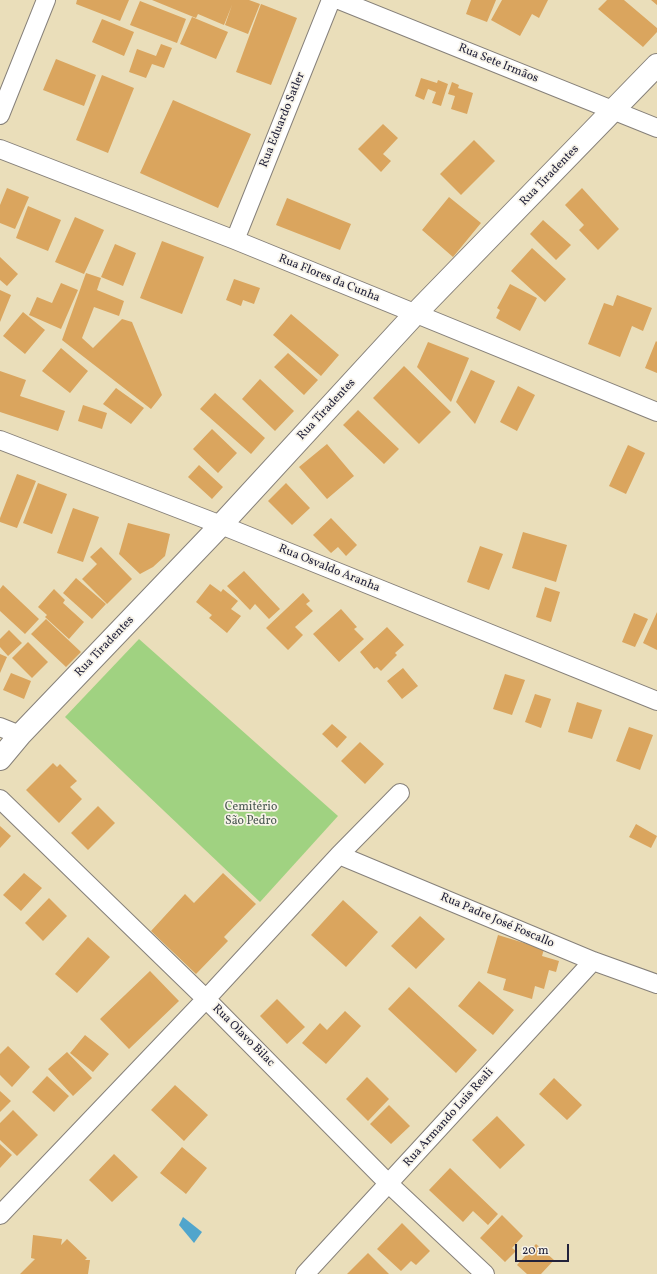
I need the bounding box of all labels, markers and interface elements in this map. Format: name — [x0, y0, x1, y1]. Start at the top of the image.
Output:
street label: Rua Sete Irmãos — [456, 41, 540, 87]
street label: Rua Eduardo Satler — [257, 70, 309, 170]
street label: Rua Tiradentes — [517, 143, 583, 209]
street label: Rua Flores da Cunha — [276, 252, 382, 306]
street label: Rua Tiradentes — [295, 376, 359, 444]
street label: Rua Osvaldo Aranha — [276, 542, 382, 596]
street label: Rua Tiradentes — [72, 614, 138, 680]
park label: Cemitério São Pedro — [225, 801, 277, 829]
street label: Rua Padre José Foscallo — [438, 890, 556, 952]
street label: Rua Olavo Bilac — [209, 1002, 277, 1070]
street label: Rua Armando Luis Reali — [401, 1066, 497, 1170]
scale bar — [517, 1236, 571, 1262]
text: 20 m — [522, 1243, 549, 1259]

